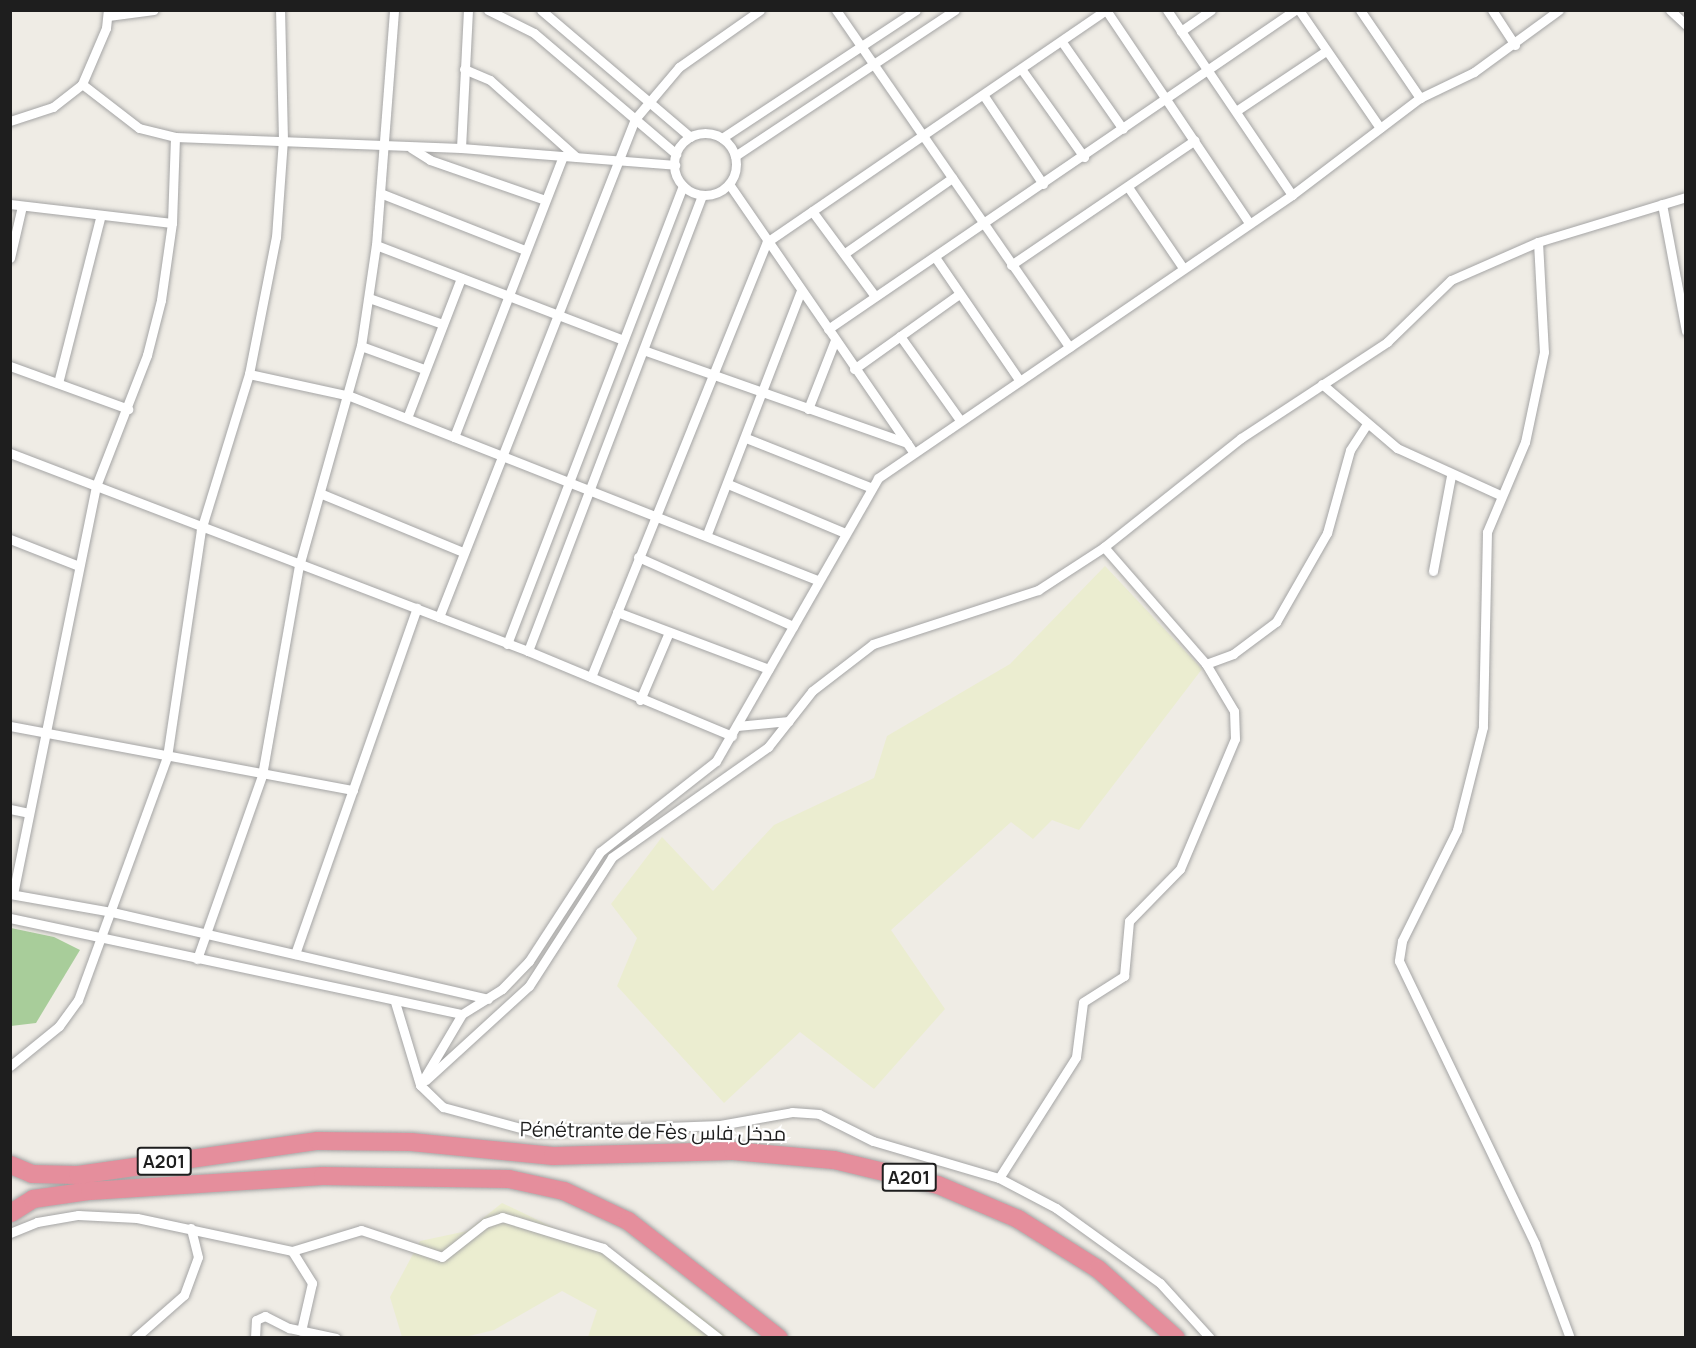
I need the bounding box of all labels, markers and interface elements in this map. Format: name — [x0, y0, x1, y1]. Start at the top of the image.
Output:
street label: Pénétrante de Fès مدخل فاس — [520, 1117, 786, 1145]
road number: A201 — [136, 1146, 192, 1176]
road number: A201 — [880, 1162, 938, 1192]

